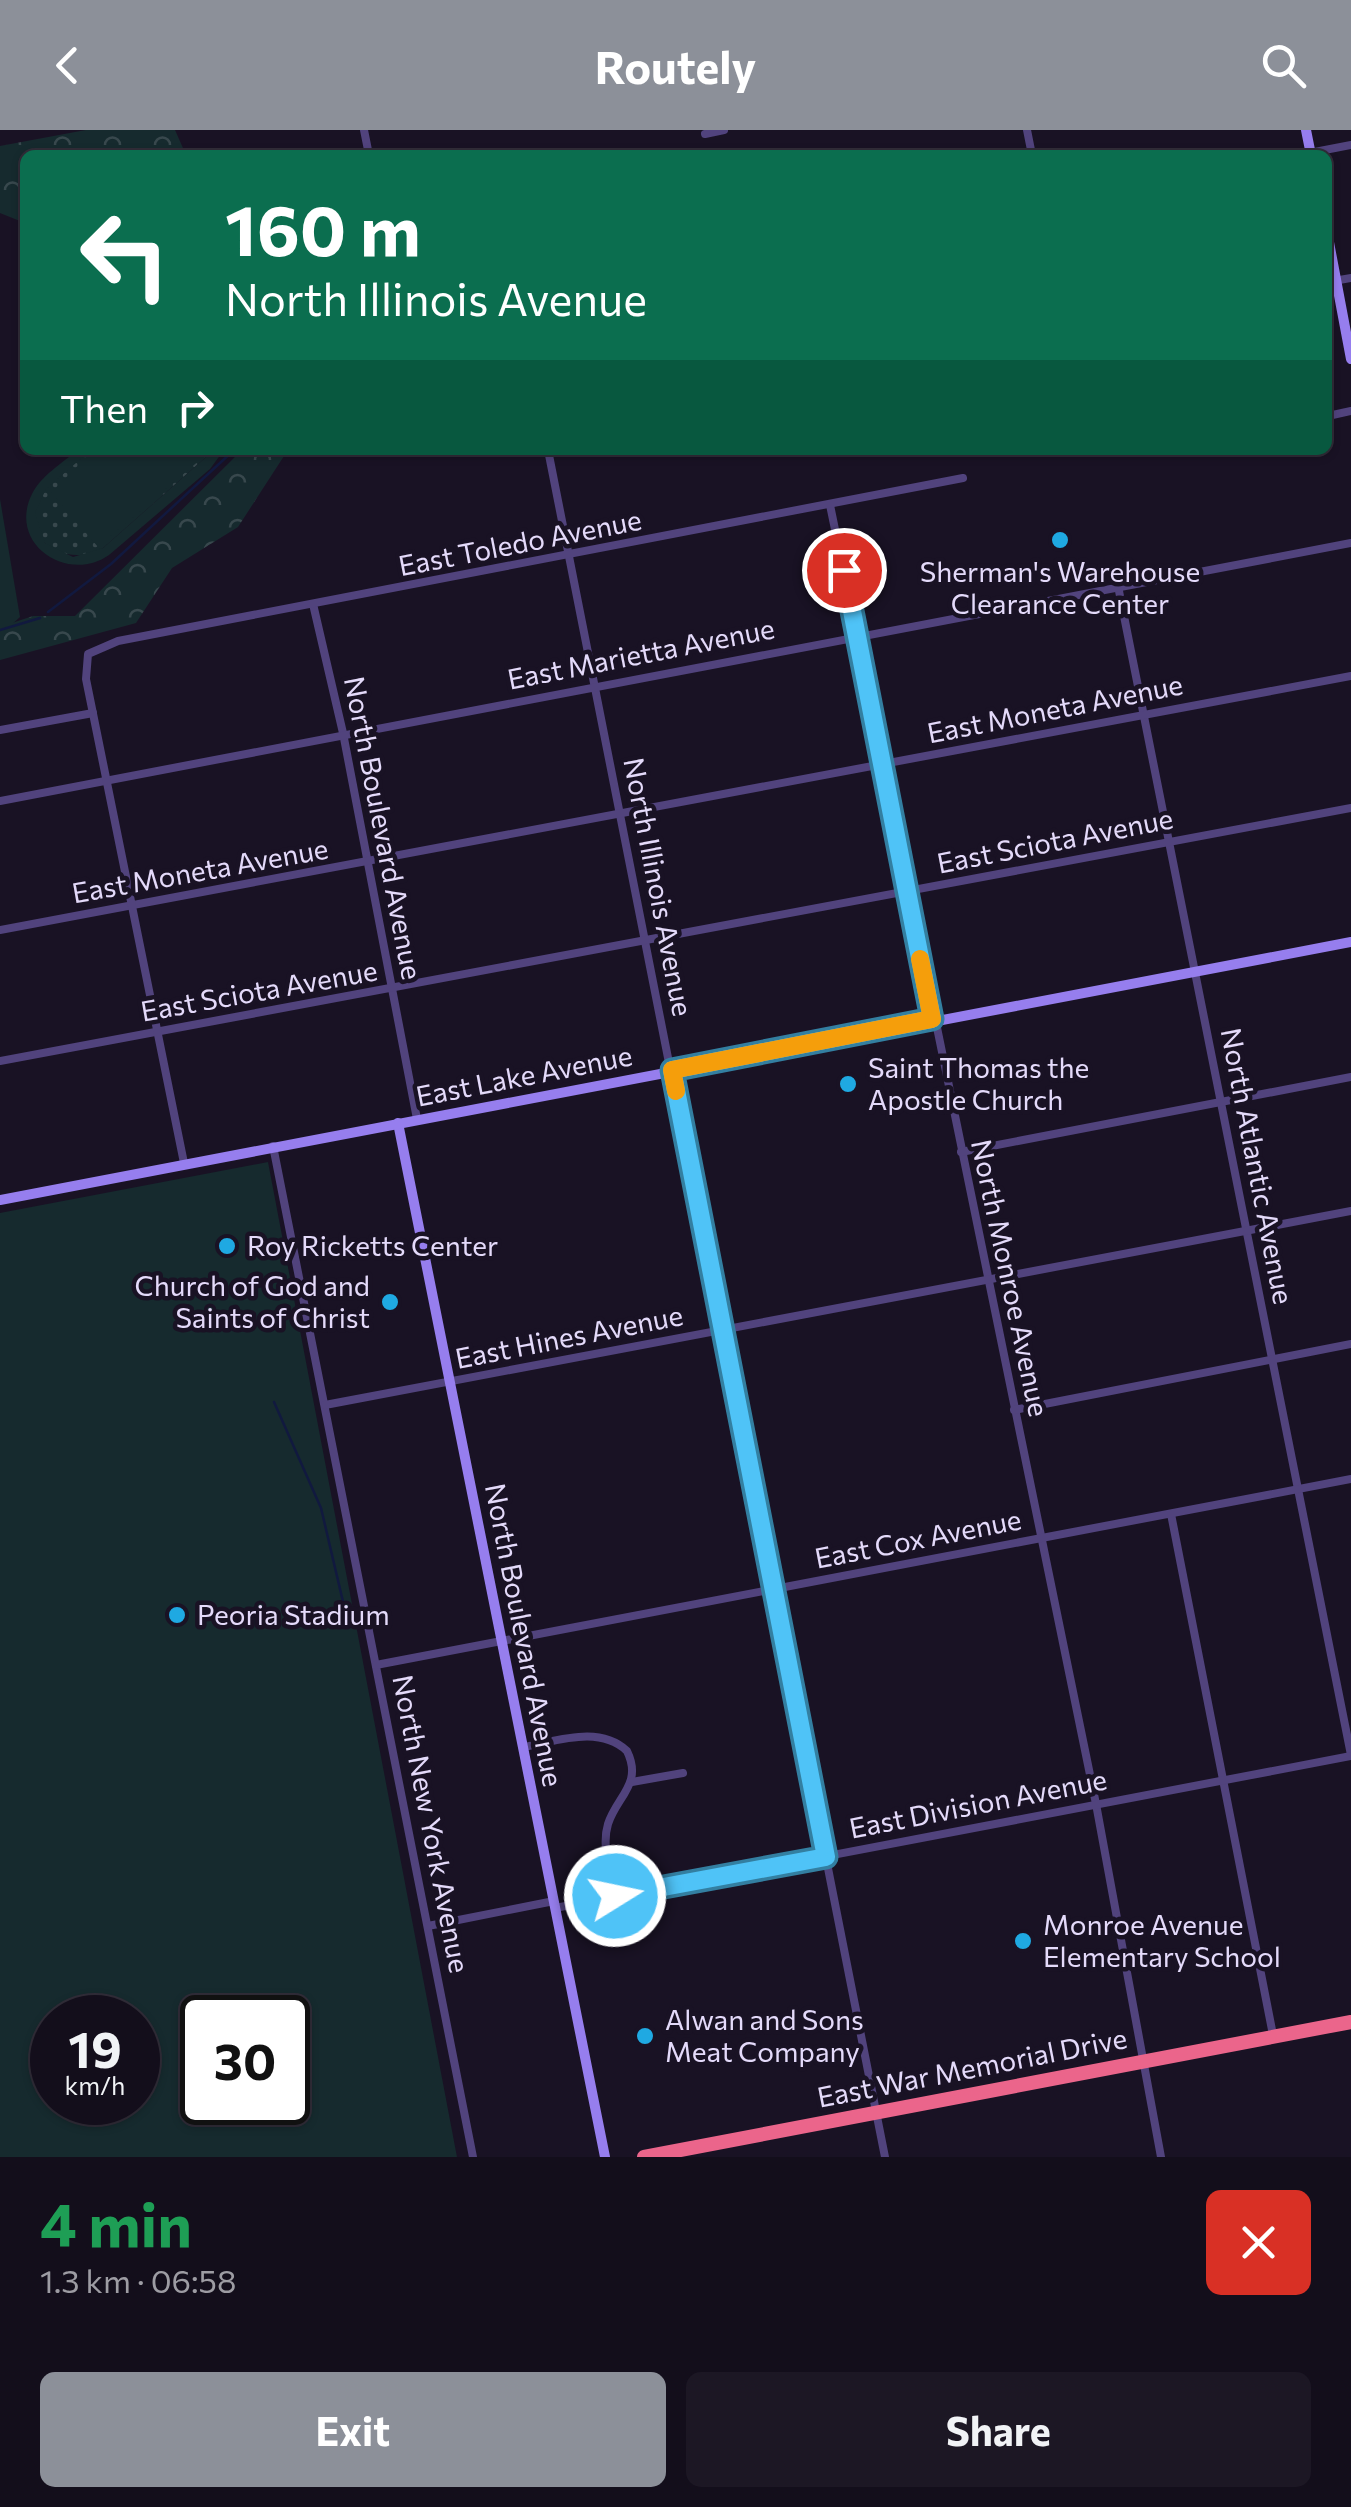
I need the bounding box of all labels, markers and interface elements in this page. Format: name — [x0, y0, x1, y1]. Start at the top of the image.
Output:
icon: back — [40, 38, 95, 93]
text: Routely — [595, 38, 756, 93]
icon: search — [1256, 38, 1311, 93]
text: 160 m — [225, 185, 421, 270]
icon: left — [60, 190, 190, 320]
text: North Illinois Avenue — [225, 270, 647, 325]
icon: right — [168, 380, 223, 435]
text: Then — [60, 384, 148, 431]
street label: East Toledo Avenue — [395, 502, 644, 582]
pin — [802, 528, 887, 613]
marker: Sherman's Warehouse Clearance Center — [1049, 529, 1071, 551]
icon: arrive — [817, 543, 872, 598]
place label: Sherman's Warehouse Clearance Center — [920, 554, 1200, 620]
street label: East Marietta Avenue — [504, 610, 777, 696]
street label: East Moneta Avenue — [924, 667, 1186, 749]
street label: North Boulevard Avenue — [338, 673, 430, 982]
street label: North Illinois Avenue — [617, 755, 701, 1019]
street label: East Sciota Avenue — [934, 800, 1176, 880]
street label: East Moneta Avenue — [69, 831, 331, 909]
street label: East Sciota Avenue — [138, 952, 380, 1028]
street label: North Atlantic Avenue — [1215, 1025, 1301, 1307]
street label: East Lake Avenue — [413, 1037, 635, 1113]
place label: Saint Thomas the Apostle Church — [868, 1050, 1089, 1116]
marker: Saint Thomas the Apostle Church — [837, 1073, 859, 1095]
street label: North Monroe Avenue — [965, 1136, 1057, 1419]
place label: Roy Ricketts Center — [247, 1228, 498, 1262]
marker: Roy Ricketts Center — [216, 1235, 238, 1257]
place label: Church of God and Saints of Christ — [135, 1268, 370, 1334]
marker: Church of God and Saints of Christ — [379, 1291, 401, 1313]
street label: East Hines Avenue — [452, 1297, 686, 1375]
street label: North Boulevard Avenue — [479, 1480, 571, 1789]
street label: East Cox Avenue — [812, 1501, 1024, 1575]
place label: Peoria Stadium — [197, 1597, 390, 1631]
marker: Peoria Stadium — [166, 1604, 188, 1626]
street label: North New York Avenue — [386, 1672, 478, 1976]
street label: East Division Avenue — [846, 1761, 1109, 1845]
position arrow — [563, 1844, 667, 1948]
place label: Monroe Avenue Elementary School — [1043, 1907, 1281, 1973]
marker: Monroe Avenue Elementary School — [1012, 1930, 1034, 1952]
speed limit sign: 30 — [180, 1995, 310, 2125]
place label: Alwan and Sons Meat Company — [665, 2002, 864, 2068]
text: 19 — [68, 2017, 122, 2078]
street label: East War Memorial Drive — [814, 2020, 1130, 2114]
marker: Alwan and Sons Meat Company — [634, 2025, 656, 2047]
text: km/h — [65, 2070, 125, 2100]
text: 4 min — [40, 2186, 192, 2259]
button: close — [1206, 2190, 1311, 2295]
text: 1.3 km · 06:58 — [40, 2260, 236, 2300]
button: Exit — [40, 2372, 666, 2487]
button: Share — [686, 2372, 1311, 2487]

